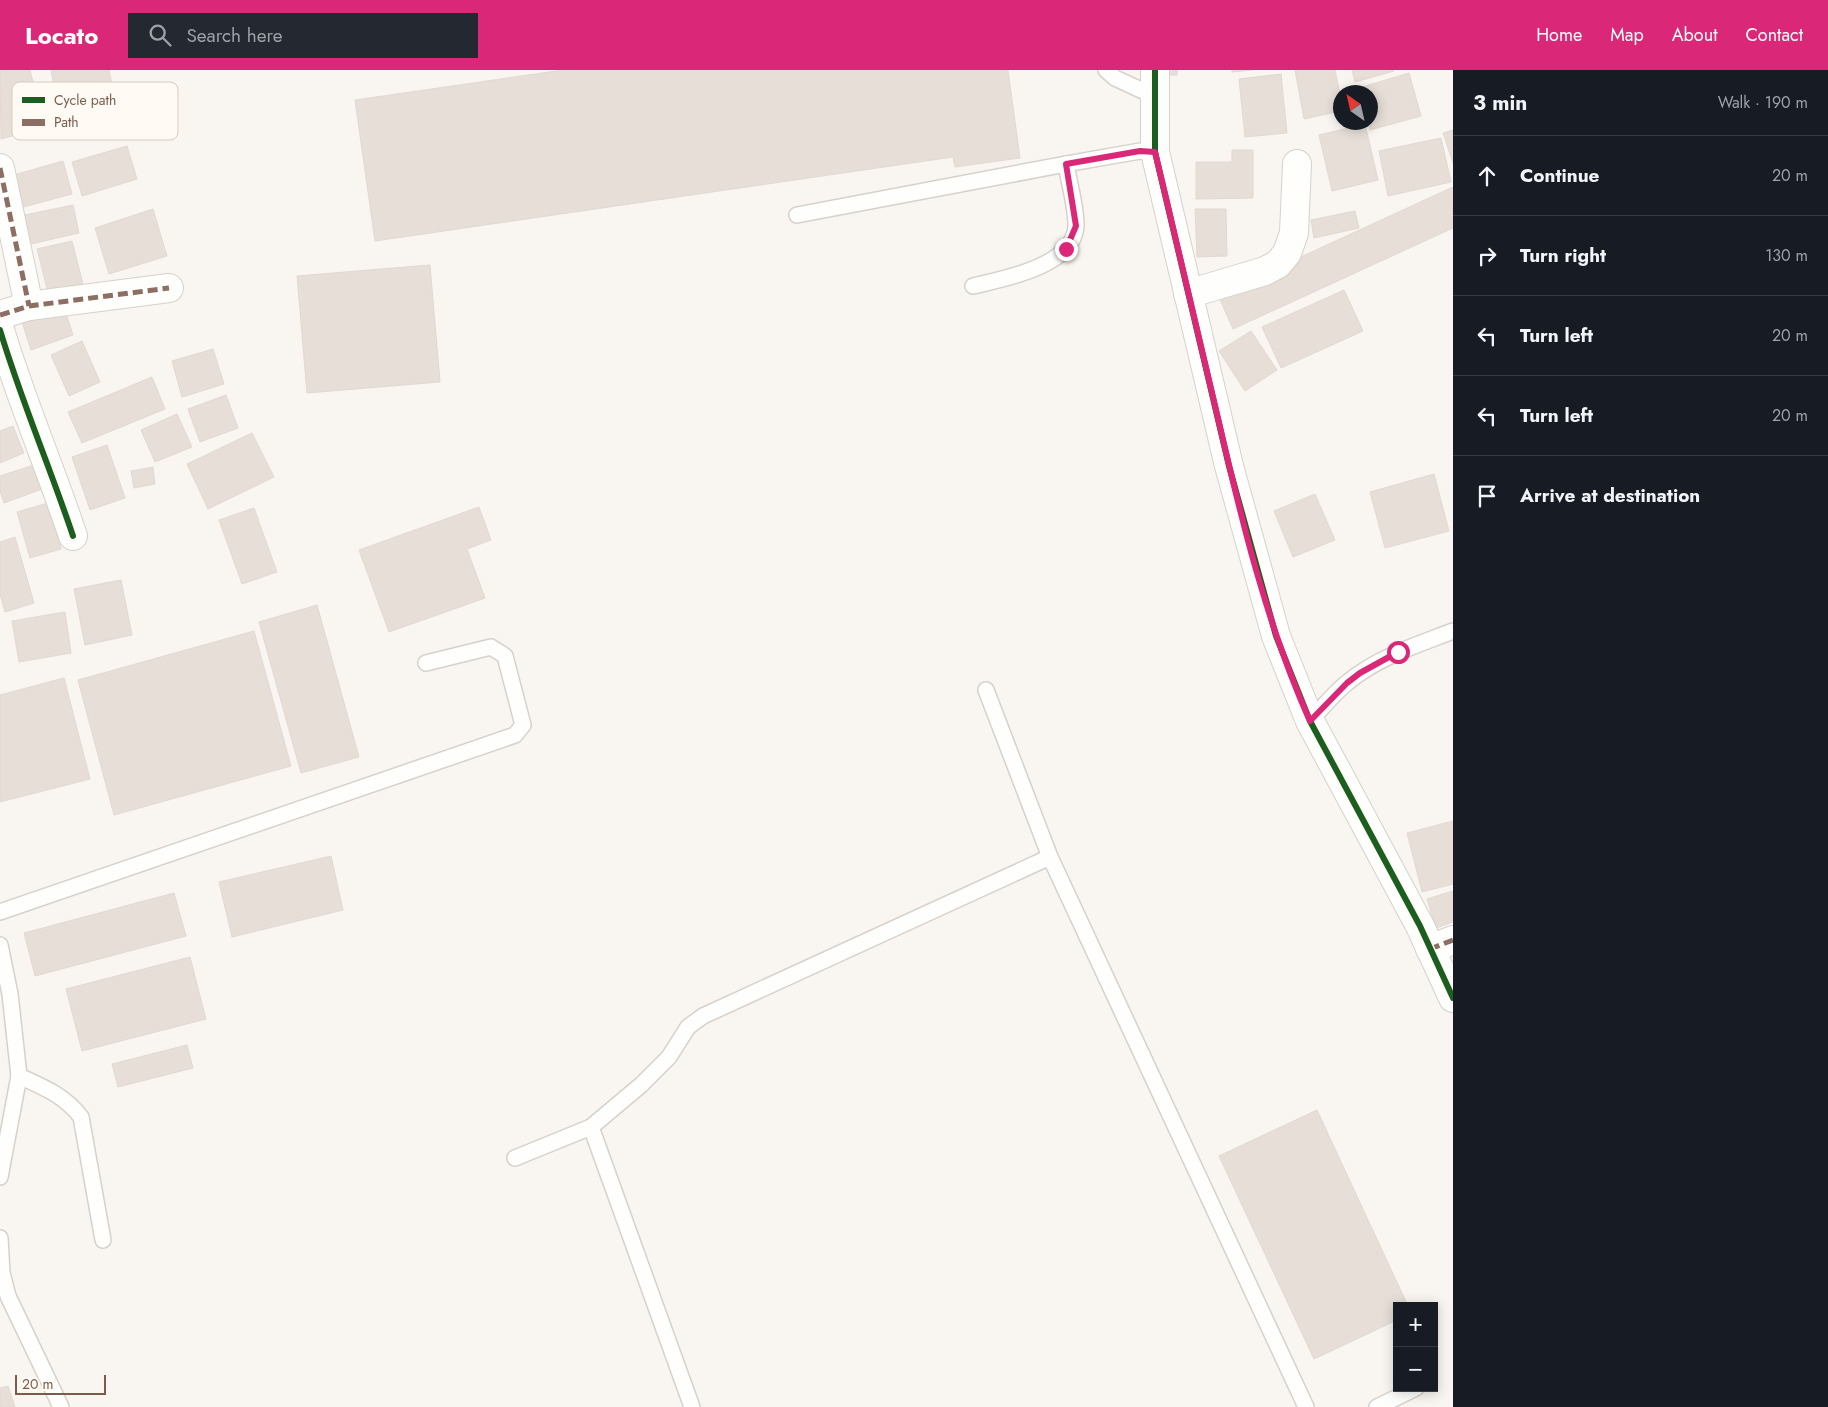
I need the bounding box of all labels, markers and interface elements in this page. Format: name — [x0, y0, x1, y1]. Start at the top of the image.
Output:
search box — [128, 13, 478, 58]
text: Locato — [25, 18, 98, 53]
icon: search — [146, 21, 174, 49]
text: Search here — [186, 22, 283, 49]
text: Home — [1536, 22, 1582, 48]
text: Map — [1610, 22, 1644, 48]
text: About — [1672, 22, 1717, 48]
text: Contact — [1745, 22, 1803, 48]
legend — [12, 82, 178, 140]
north arrow — [1333, 85, 1378, 130]
text: 3 min — [1473, 88, 1527, 118]
text: Cycle path — [54, 90, 116, 110]
text: Walk · 190 m — [1718, 91, 1808, 114]
text: Path — [54, 112, 79, 132]
icon: ahead — [1473, 162, 1501, 190]
text: Continue — [1520, 162, 1599, 189]
text: 20 m — [1772, 164, 1808, 187]
route end — [1055, 238, 1078, 261]
icon: right — [1473, 242, 1501, 270]
text: Turn right — [1520, 242, 1606, 269]
text: 130 m — [1765, 244, 1808, 267]
icon: left — [1473, 322, 1501, 350]
text: Turn left — [1520, 322, 1593, 349]
text: 20 m — [1772, 324, 1808, 347]
icon: left — [1473, 402, 1501, 430]
text: Turn left — [1520, 402, 1593, 429]
text: 20 m — [1772, 404, 1808, 427]
icon: arrive — [1473, 482, 1501, 510]
text: Arrive at destination — [1520, 482, 1700, 509]
route start — [1387, 641, 1410, 664]
map controls — [1393, 1302, 1438, 1392]
button: + — [1393, 1302, 1438, 1347]
button: − — [1393, 1347, 1438, 1392]
scale bar — [15, 1372, 106, 1395]
text: 20 m — [22, 1374, 54, 1394]

